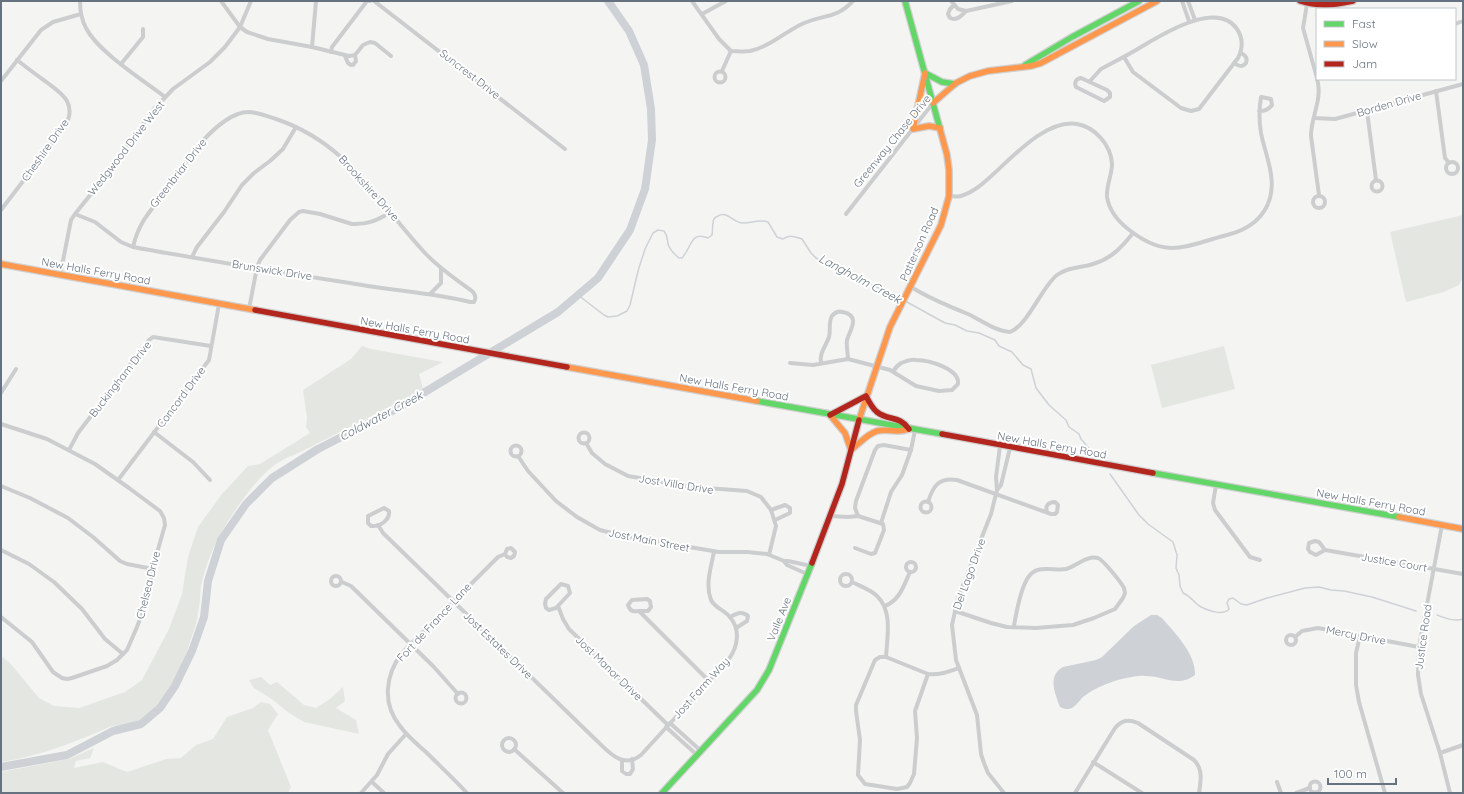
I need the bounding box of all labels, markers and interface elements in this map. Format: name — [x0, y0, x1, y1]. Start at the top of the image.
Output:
legend — [1316, 8, 1456, 80]
text: Fast — [1352, 16, 1376, 31]
text: Slow — [1352, 36, 1378, 51]
street label: Suncrest Drive — [437, 46, 503, 102]
text: Jam — [1352, 56, 1377, 71]
street label: Borden Drive — [1355, 88, 1423, 120]
street label: Greenway Chase Drive — [850, 92, 934, 190]
street label: Wedgwood Drive West — [85, 98, 168, 198]
street label: Cheshire Drive — [18, 116, 72, 184]
street label: Greenbriar Drive — [147, 136, 209, 210]
street label: Brookshire Drive — [336, 152, 402, 224]
street label: Patterson Road — [896, 205, 942, 283]
water label: Langholm Creek — [816, 251, 905, 307]
street label: New Halls Ferry Road — [40, 255, 152, 287]
street label: Brunswick Drive — [231, 257, 313, 283]
street label: New Halls Ferry Road — [359, 314, 471, 346]
street label: Buckingham Drive — [86, 338, 154, 420]
street label: Concord Drive — [154, 364, 208, 430]
street label: New Halls Ferry Road — [678, 371, 790, 403]
water label: Coldwater Creek — [337, 387, 426, 444]
street label: New Halls Ferry Road — [996, 429, 1108, 461]
street label: Jost Villa Drive — [638, 471, 714, 497]
street label: New Halls Ferry Road — [1315, 486, 1427, 518]
street label: Jost Main Street — [607, 525, 691, 555]
street label: Del Lago Drive — [950, 536, 988, 612]
street label: Chelsea Drive — [133, 549, 163, 621]
street label: Justice Court — [1360, 549, 1428, 575]
street label: Fort de France Lane — [394, 580, 474, 664]
street label: Vaile Ave — [764, 595, 794, 643]
street label: Justice Road — [1411, 603, 1435, 671]
street label: Jost Estates Drive — [460, 608, 536, 682]
street label: Mercy Drive — [1325, 622, 1387, 648]
street label: Jost Manor Drive — [573, 633, 645, 703]
street label: Jost Farm Way — [670, 654, 732, 722]
scale bar — [1328, 760, 1396, 786]
text: 100 m — [1334, 766, 1367, 781]

